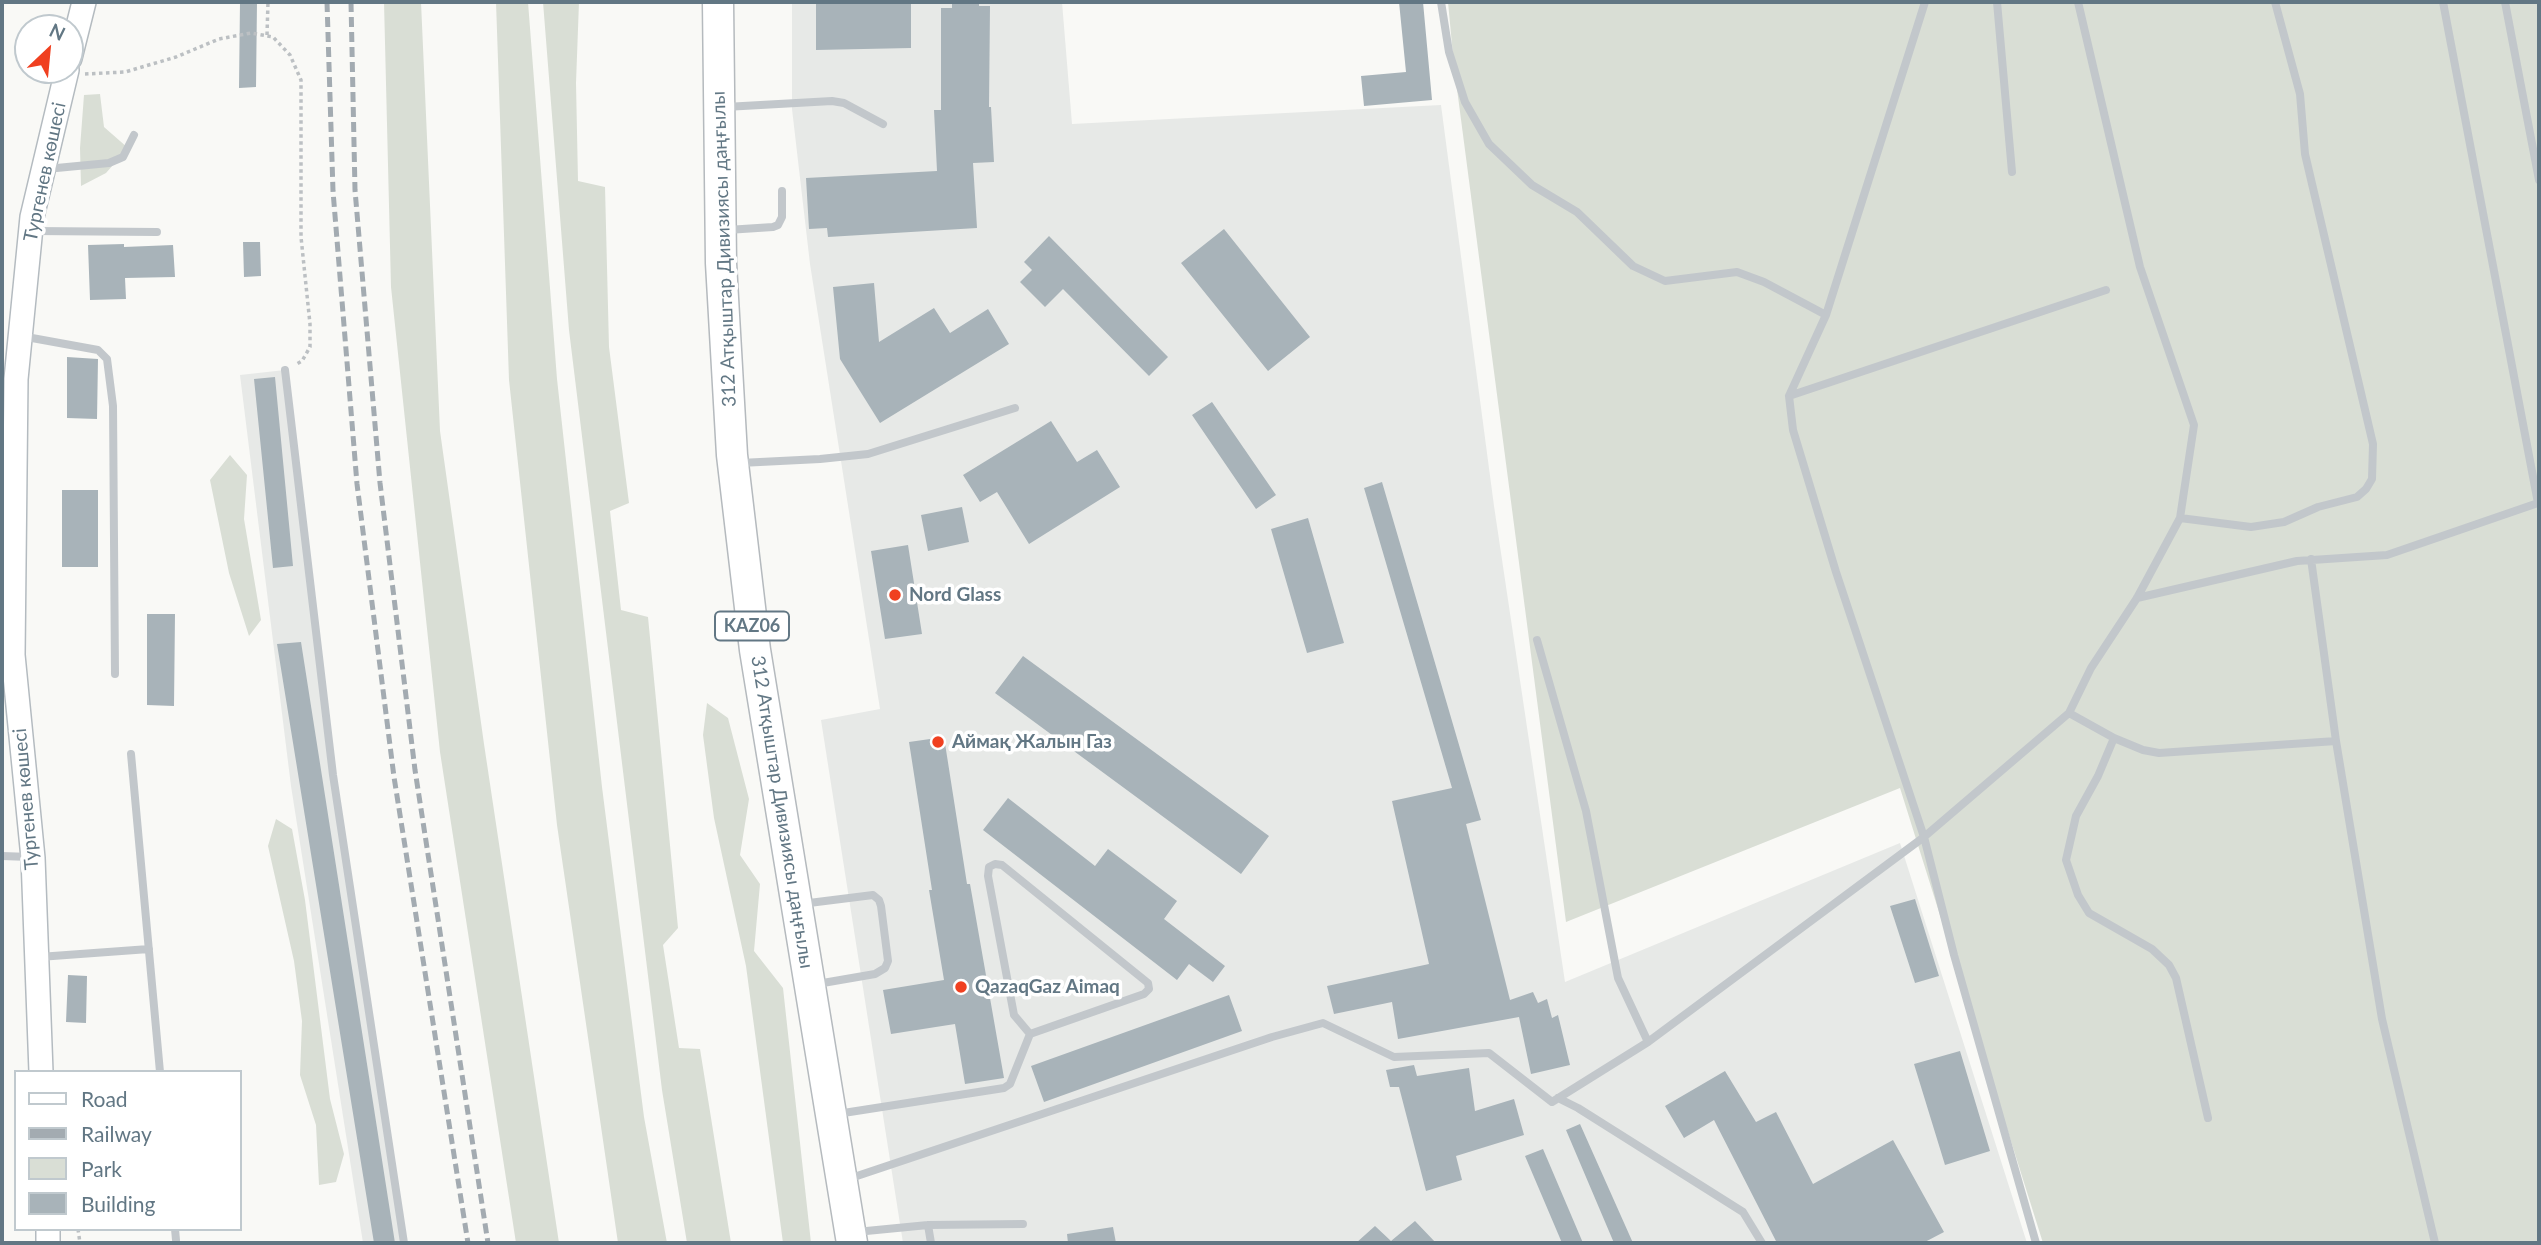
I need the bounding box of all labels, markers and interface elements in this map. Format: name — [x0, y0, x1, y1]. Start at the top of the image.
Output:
north arrow — [14, 14, 84, 84]
text: N — [46, 18, 69, 45]
street label: 312 Атқыштар Дивизиясы даңғылы — [707, 91, 741, 407]
street label: Тургенев көшесі — [19, 100, 71, 244]
place label: Nord Glass — [909, 584, 1001, 606]
marker: Nord Glass — [887, 587, 903, 603]
road number: KАZ06 — [715, 612, 789, 640]
street label: 312 Атқыштар Дивизиясы даңғылы — [746, 654, 818, 970]
street label: Тургенев көшесі — [8, 727, 44, 871]
place label: Аймақ Жалын Газ — [952, 731, 1112, 753]
marker: Аймақ Жалын Газ — [930, 734, 946, 750]
place label: QazaqGaz Aimaq — [975, 976, 1120, 998]
marker: QazaqGaz Aimaq — [953, 979, 969, 995]
legend — [14, 1070, 242, 1231]
text: Road — [81, 1086, 128, 1111]
text: Railway — [81, 1121, 152, 1146]
text: Park — [81, 1156, 122, 1181]
text: Building — [81, 1191, 156, 1216]

